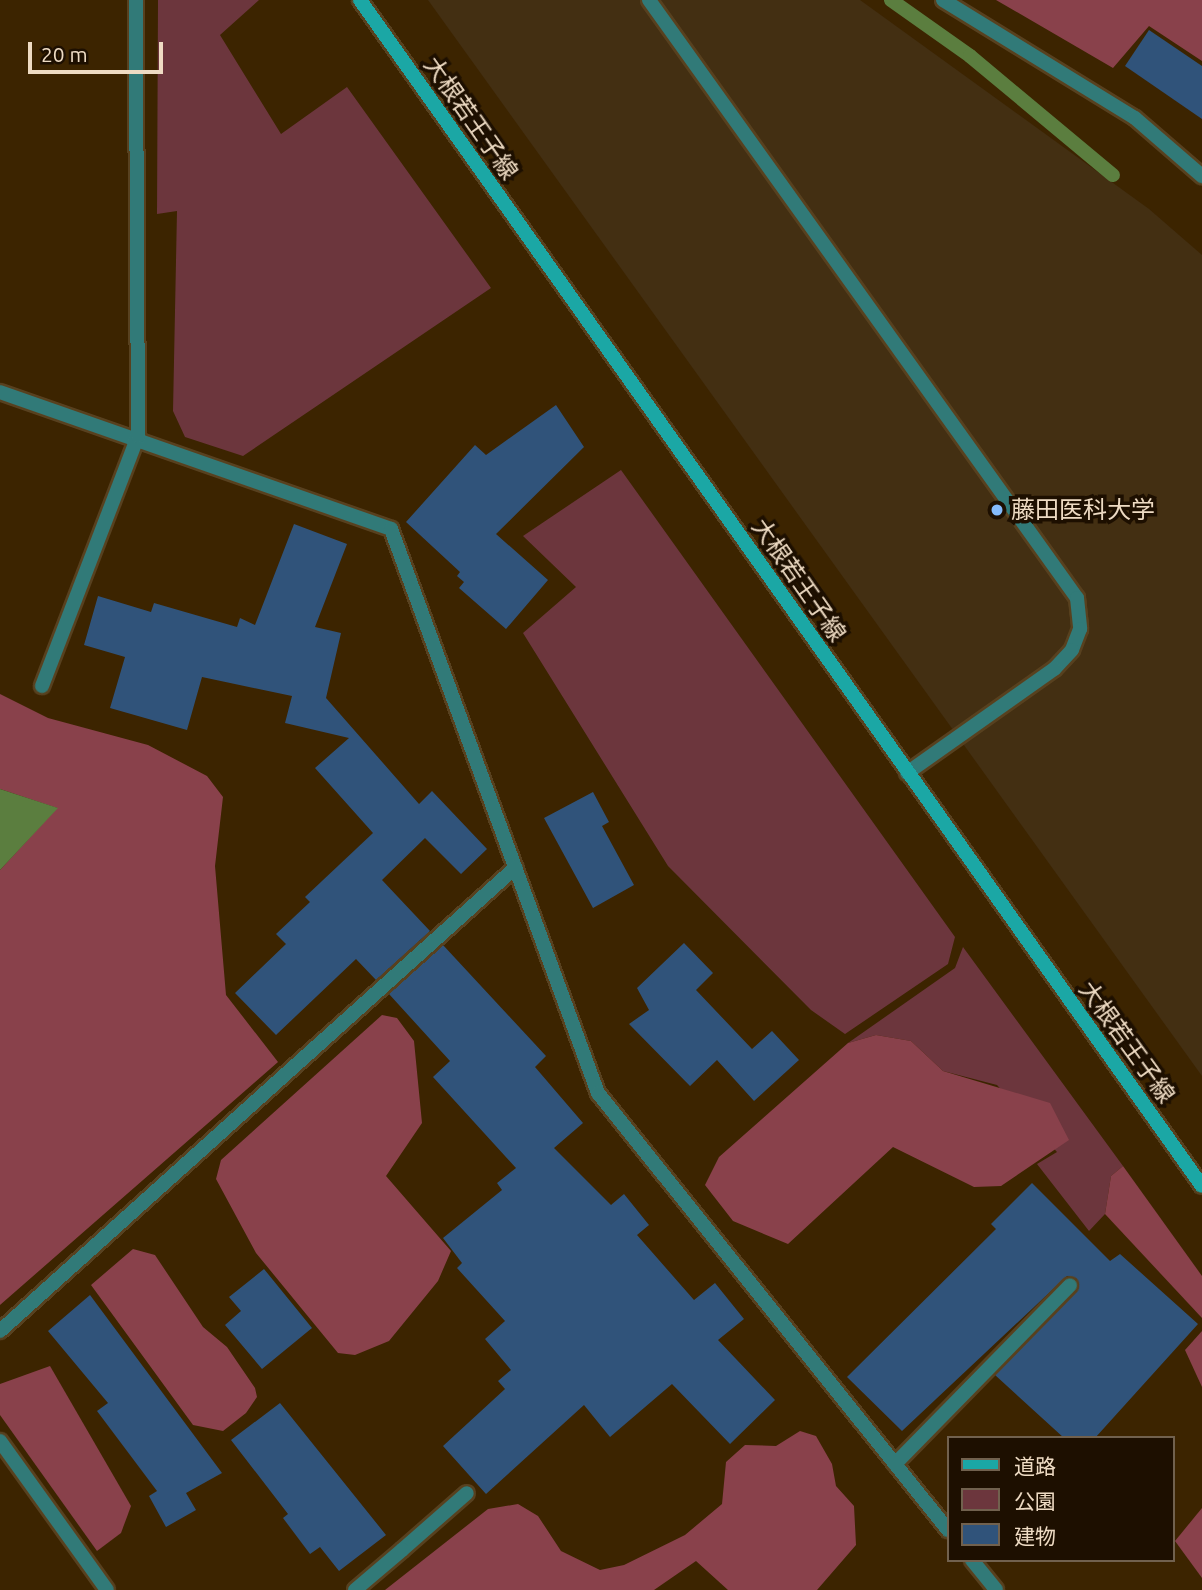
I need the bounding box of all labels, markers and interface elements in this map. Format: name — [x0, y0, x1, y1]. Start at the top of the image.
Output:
scale bar — [32, 28, 166, 72]
text: 20 m — [41, 42, 88, 66]
street label: 大根若王子線 — [418, 51, 524, 185]
place label: 藤田医科大学 — [1011, 496, 1155, 524]
marker: 藤田医科大学 — [989, 502, 1005, 518]
street label: 大根若王子線 — [746, 513, 852, 647]
street label: 大根若王子線 — [1073, 975, 1181, 1109]
legend — [946, 1436, 1174, 1562]
text: 道路 — [1014, 1454, 1056, 1478]
text: 公園 — [1014, 1489, 1056, 1513]
text: 建物 — [1014, 1524, 1056, 1548]

